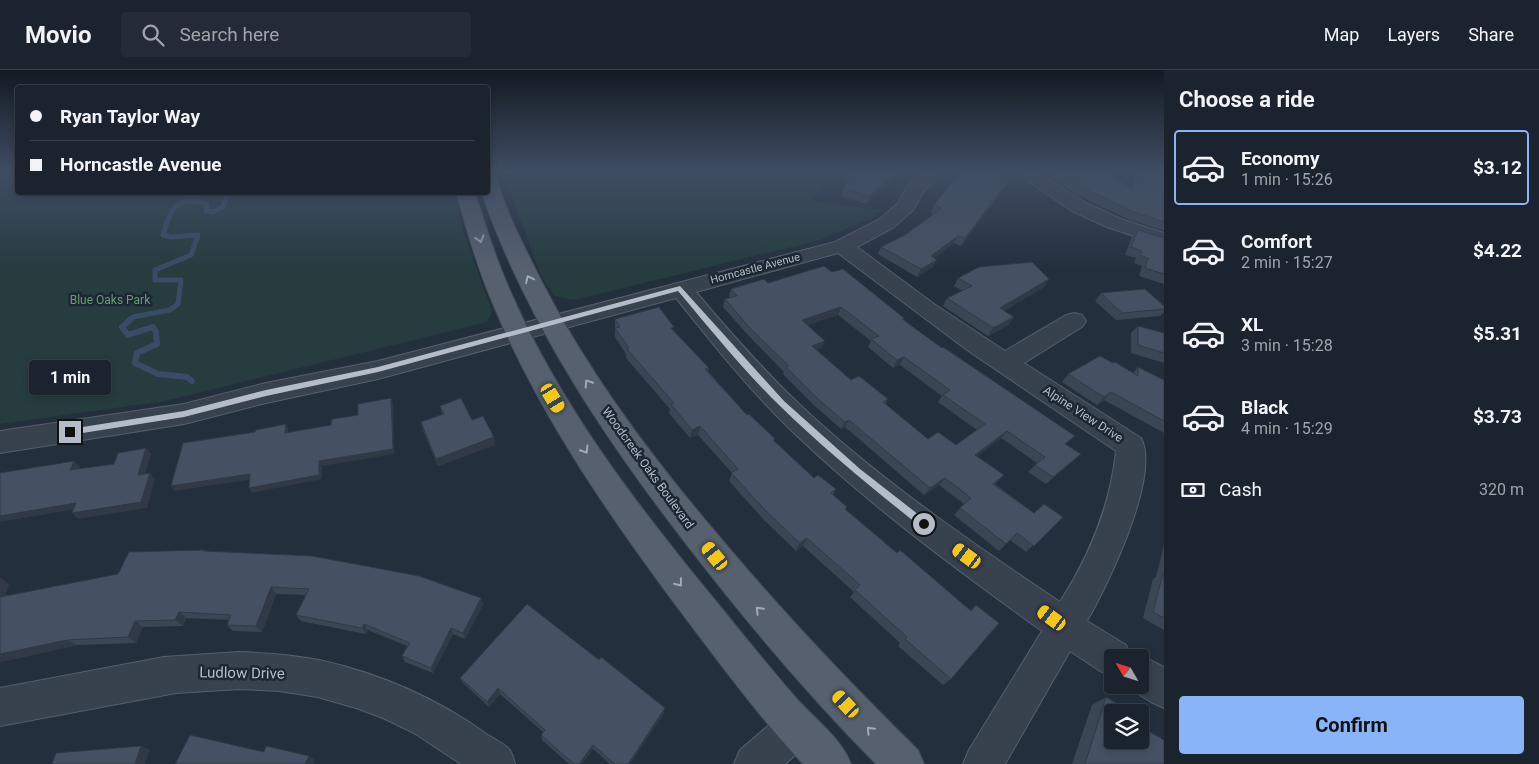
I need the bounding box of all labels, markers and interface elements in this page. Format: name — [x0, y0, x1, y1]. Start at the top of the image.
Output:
search box — [121, 12, 471, 57]
text: Movio — [25, 21, 91, 49]
icon: search — [139, 21, 167, 49]
text: Search here — [179, 23, 279, 46]
text: Map — [1324, 24, 1359, 45]
text: Layers — [1387, 24, 1440, 45]
text: Share — [1468, 24, 1514, 45]
text: Choose a ride — [1179, 87, 1315, 112]
text: Ryan Taylor Way — [60, 105, 200, 128]
icon: car — [1181, 145, 1226, 190]
text: Economy — [1241, 147, 1320, 170]
text: Horncastle Avenue — [60, 153, 222, 176]
text: $3.12 — [1473, 156, 1522, 179]
text: 1 min · 15:26 — [1241, 170, 1333, 189]
icon: car — [1181, 228, 1226, 273]
text: Comfort — [1241, 230, 1312, 253]
one-way arrow — [474, 234, 484, 243]
text: $4.22 — [1473, 239, 1522, 262]
street label: Horncastle Avenue — [709, 250, 801, 287]
text: 2 min · 15:27 — [1241, 253, 1333, 272]
one-way arrow — [525, 275, 535, 284]
park label: Blue Oaks Park — [70, 293, 151, 307]
icon: car — [1181, 311, 1226, 356]
text: XL — [1241, 313, 1263, 336]
text: $5.31 — [1473, 322, 1522, 345]
text: 3 min · 15:28 — [1241, 336, 1333, 355]
callout: 1 min — [29, 360, 111, 394]
text: 1 min — [50, 368, 90, 387]
one-way arrow — [584, 379, 594, 388]
car — [538, 381, 567, 415]
street label: Alpine View Drive — [1041, 383, 1125, 445]
icon: car — [1181, 394, 1226, 439]
text: Black — [1241, 396, 1288, 419]
street label: Woodcreek Oaks Boulevard — [599, 405, 697, 531]
text: $3.73 — [1473, 405, 1522, 428]
text: 4 min · 15:29 — [1241, 419, 1333, 438]
route end — [59, 421, 81, 443]
one-way arrow — [579, 445, 588, 454]
icon: cash — [1179, 476, 1207, 504]
text: Cash — [1219, 478, 1262, 501]
text: 320 m — [1479, 480, 1524, 499]
route start — [913, 513, 935, 535]
car — [699, 540, 730, 572]
car — [950, 541, 983, 571]
one-way arrow — [673, 577, 681, 586]
car — [1035, 603, 1068, 633]
one-way arrow — [756, 607, 765, 616]
north arrow — [1104, 649, 1149, 694]
map controls — [1104, 649, 1149, 749]
street label: Ludlow Drive — [199, 663, 285, 683]
car — [830, 688, 861, 720]
button: Confirm — [1179, 696, 1524, 754]
button: layers — [1104, 704, 1149, 749]
one-way arrow — [867, 726, 876, 735]

